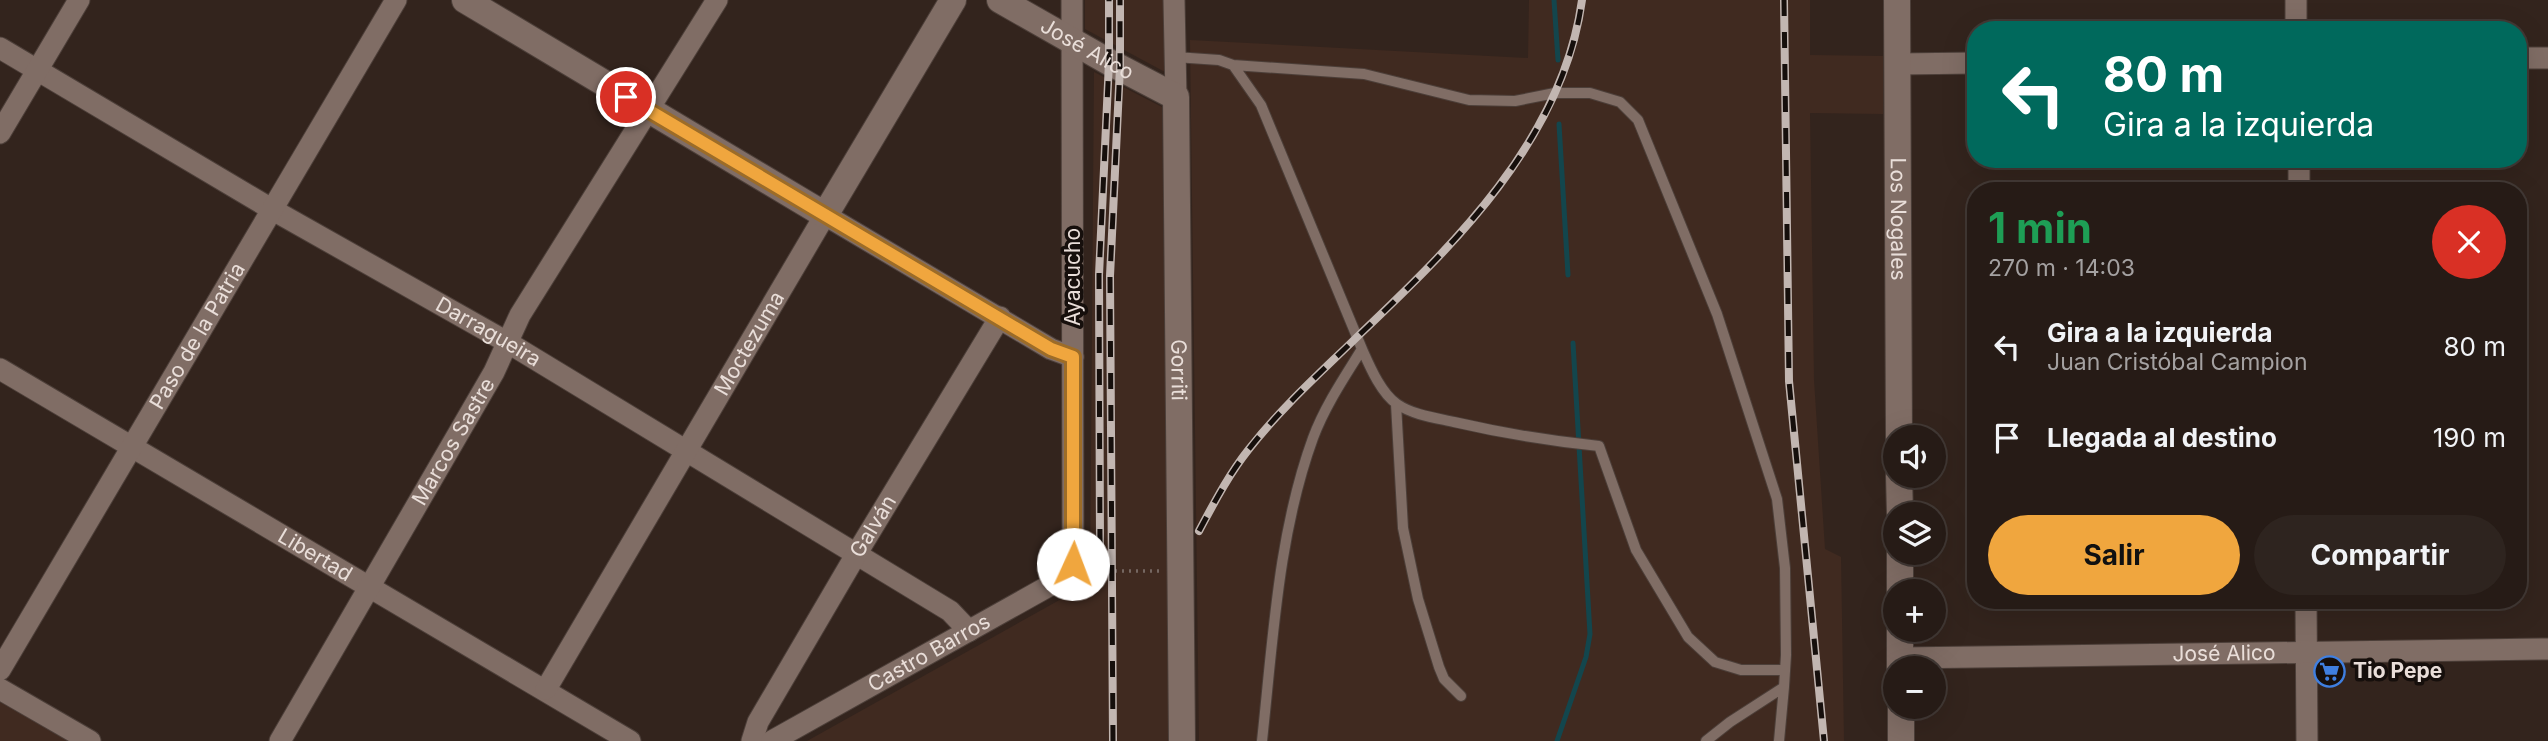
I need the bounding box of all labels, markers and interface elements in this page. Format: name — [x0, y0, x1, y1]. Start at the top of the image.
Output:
street label: José Alico — [1036, 13, 1138, 85]
text: 80 m — [2103, 45, 2224, 104]
icon: left — [1988, 49, 2079, 140]
pin — [596, 67, 656, 127]
icon: arrive — [607, 78, 645, 116]
text: Gira a la izquierda — [2103, 105, 2374, 144]
street label: Los Nogales — [1886, 157, 1911, 281]
text: 1 min — [1988, 202, 2092, 253]
button: close — [2432, 205, 2506, 279]
street label: Ayacucho — [1060, 228, 1085, 326]
text: 270 m · 14:03 — [1988, 254, 2135, 282]
street label: Paso de la Patria — [144, 258, 250, 413]
street label: Moctezuma — [709, 287, 789, 400]
street label: Darragueira — [432, 292, 546, 372]
text: Gira a la izquierda — [2047, 317, 2273, 348]
icon: left — [1988, 328, 2026, 366]
text: 80 m — [2443, 331, 2506, 362]
street label: Gorriti — [1166, 339, 1192, 401]
text: Juan Cristóbal Campion — [2047, 348, 2307, 376]
street label: Marcos Sastre — [406, 373, 500, 510]
icon: arrive — [1988, 419, 2026, 457]
text: Llegada al destino — [2047, 422, 2277, 453]
text: 190 m — [2433, 422, 2506, 453]
map controls — [1883, 425, 1946, 719]
button: sound — [1883, 425, 1946, 488]
street label: Galván — [844, 490, 901, 562]
button: layers — [1883, 502, 1946, 565]
button: Salir — [1988, 515, 2240, 595]
button: Compartir — [2254, 515, 2506, 595]
street label: Libertad — [274, 523, 357, 586]
position arrow — [1036, 527, 1110, 601]
button: + — [1883, 579, 1946, 642]
street label: Castro Barros — [863, 608, 994, 697]
street label: José Alico — [2172, 640, 2276, 666]
supermarket icon: Tio Pepe — [2313, 654, 2347, 688]
button: − — [1883, 656, 1946, 719]
place label: Tio Pepe — [2353, 658, 2442, 683]

